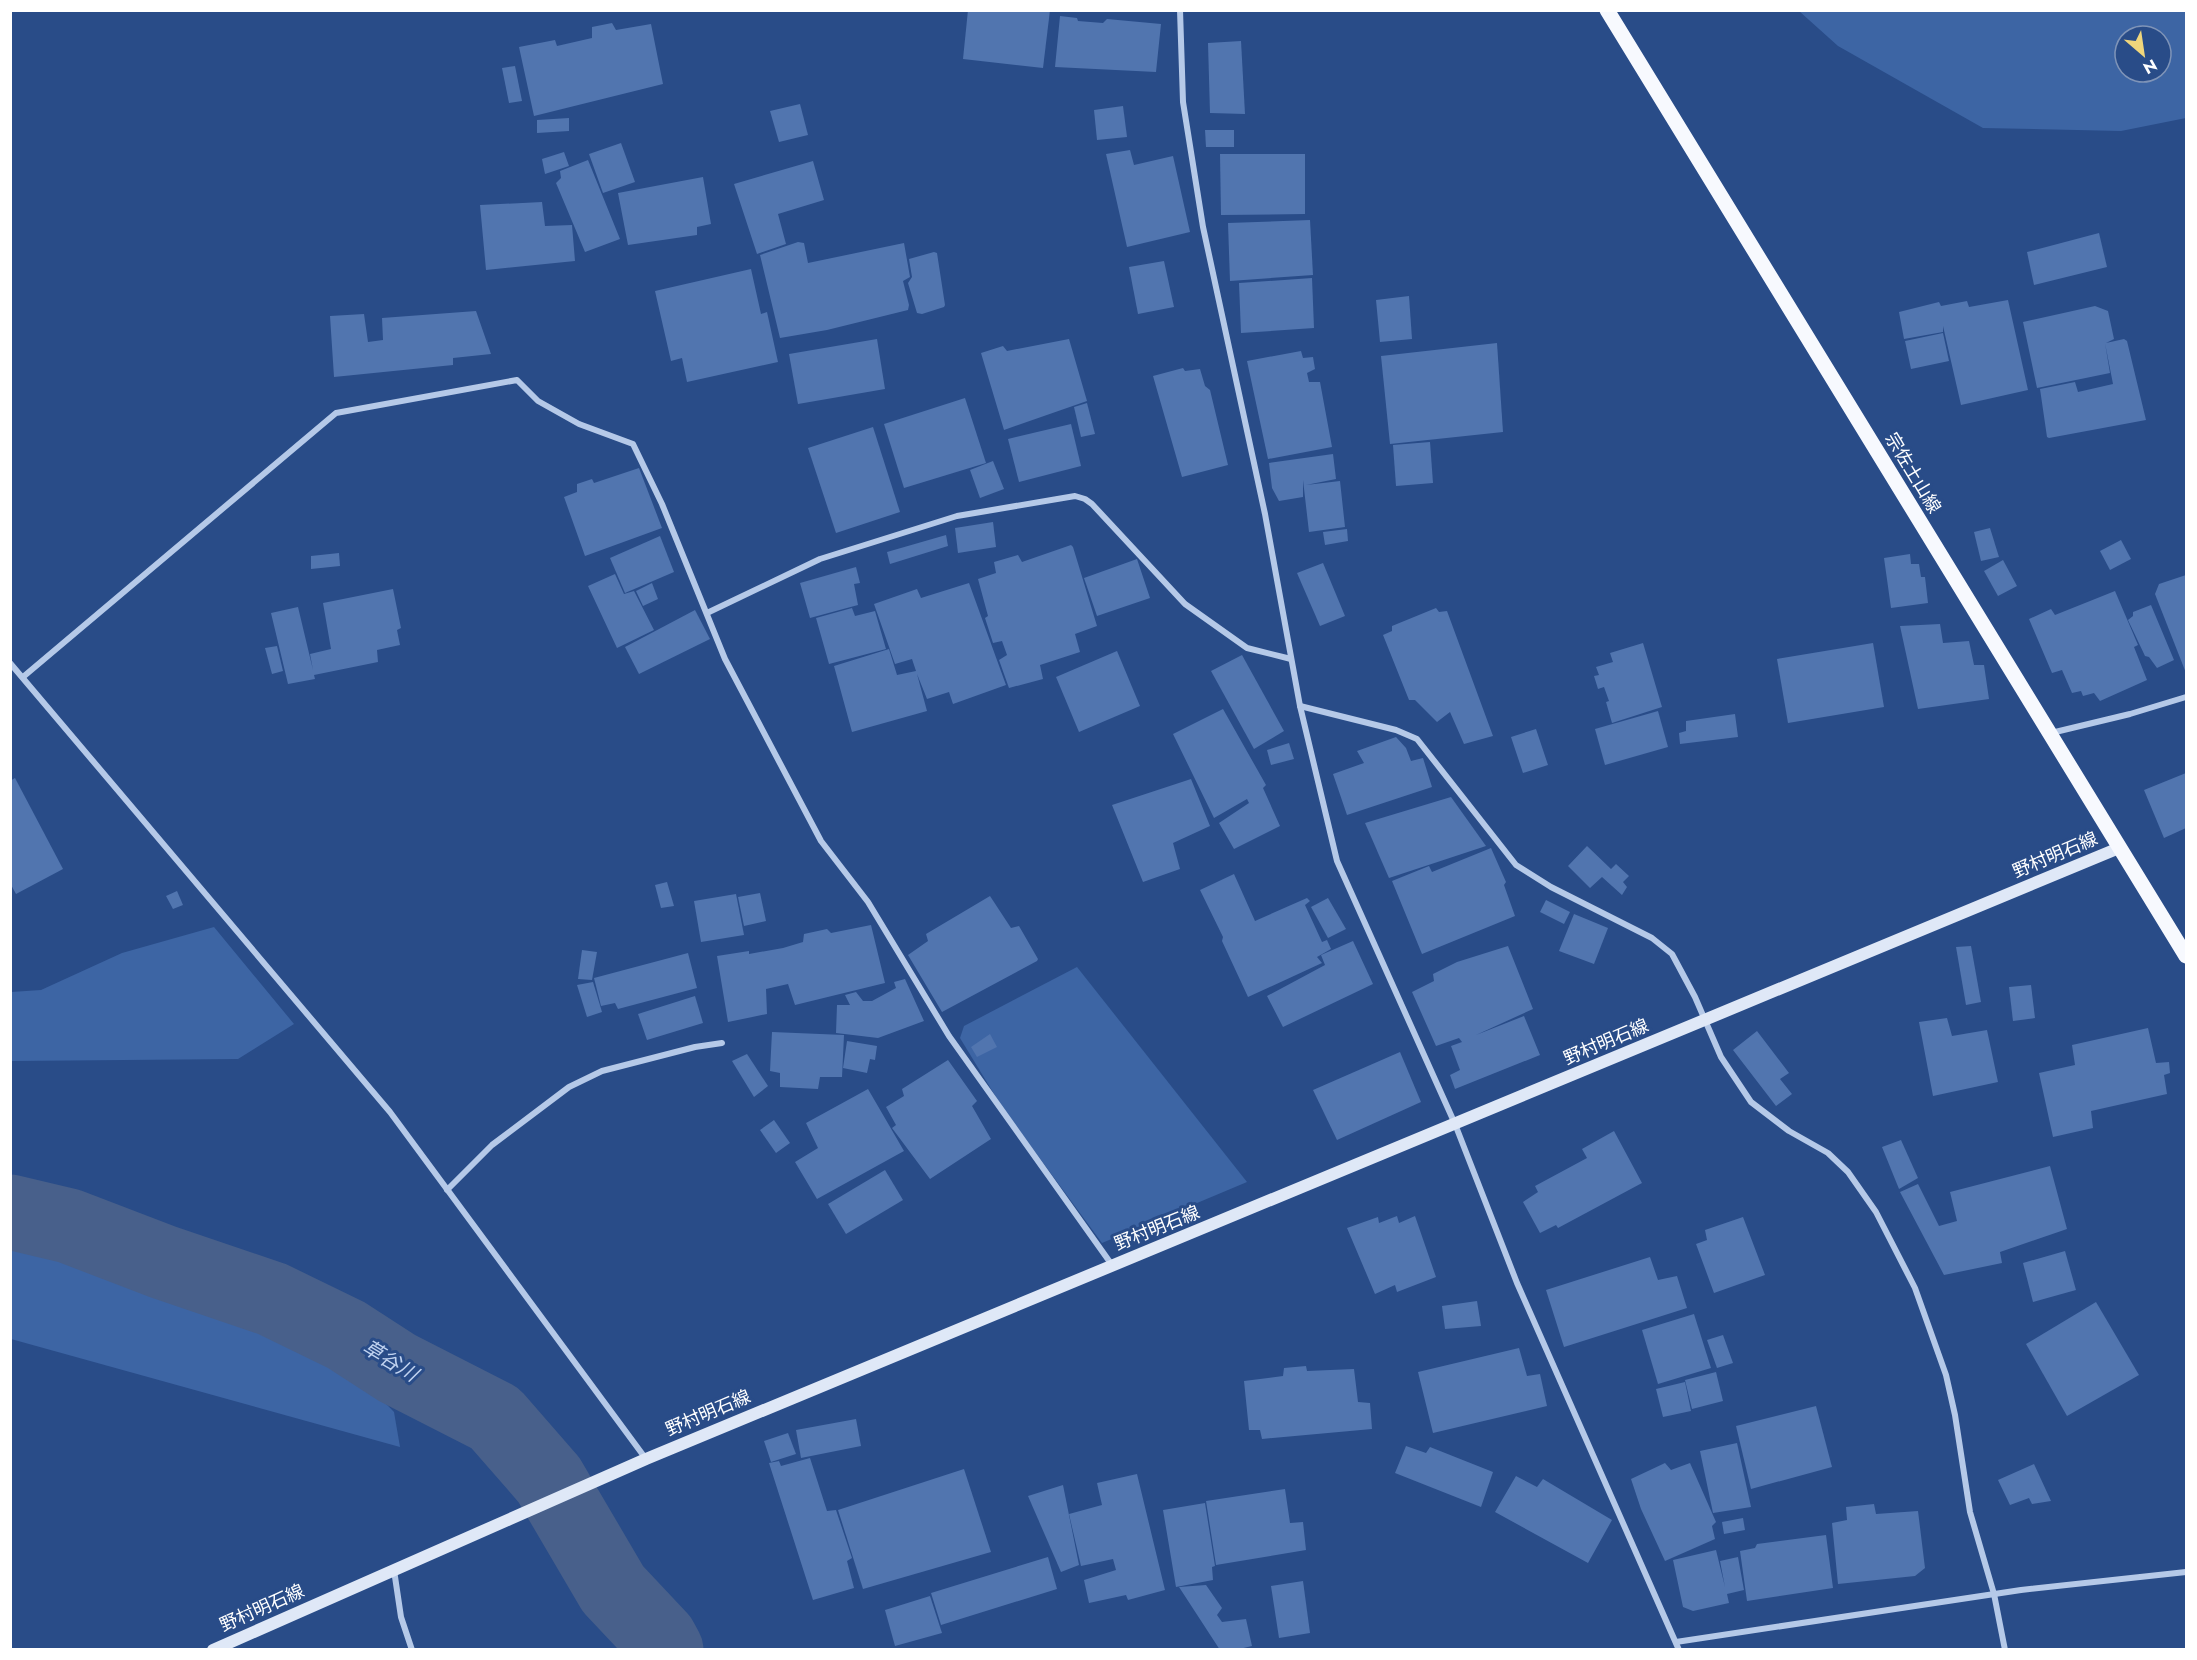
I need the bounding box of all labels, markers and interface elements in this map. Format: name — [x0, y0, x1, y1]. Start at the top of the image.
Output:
north arrow — [2113, 24, 2173, 84]
text: N — [2139, 54, 2161, 80]
street label: 宗佐土山線 — [1879, 428, 1947, 518]
street label: 野村明石線 — [2008, 825, 2102, 885]
street label: 野村明石線 — [1559, 1012, 1653, 1072]
street label: 野村明石線 — [1110, 1199, 1204, 1257]
water label: 草谷川 — [357, 1333, 425, 1390]
street label: 野村明石線 — [661, 1383, 755, 1443]
street label: 野村明石線 — [216, 1578, 308, 1638]

